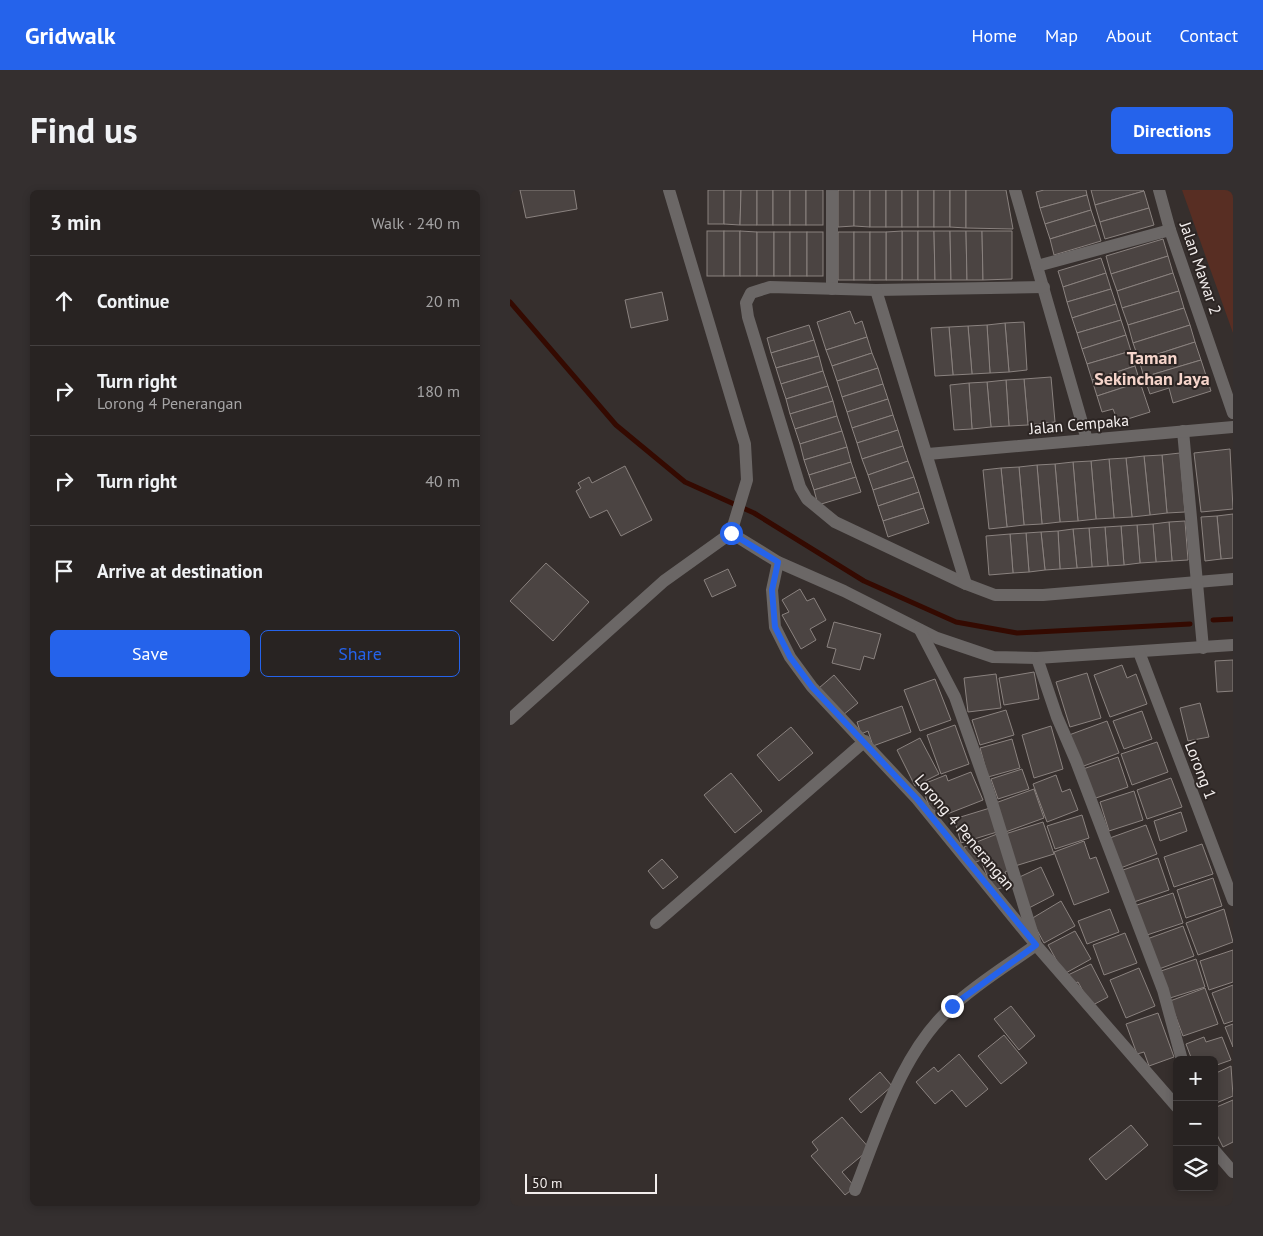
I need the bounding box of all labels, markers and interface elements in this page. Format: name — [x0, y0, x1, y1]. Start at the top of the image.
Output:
text: Gridwalk — [25, 20, 115, 51]
text: Home — [971, 24, 1017, 47]
text: Map — [1045, 24, 1078, 47]
text: About — [1106, 24, 1152, 47]
text: Contact — [1180, 24, 1238, 47]
text: Find us — [30, 107, 138, 153]
button: Directions — [1111, 107, 1233, 154]
text: 3 min — [50, 209, 101, 236]
text: Walk · 240 m — [371, 213, 460, 233]
street label: Jalan Mawar 2 — [1175, 218, 1226, 317]
icon: ahead — [50, 287, 78, 315]
text: Continue — [97, 289, 169, 313]
text: 20 m — [425, 291, 460, 311]
district label: Taman Sekinchan Jaya — [1094, 346, 1210, 390]
text: Turn right — [97, 369, 177, 393]
icon: right — [50, 377, 78, 405]
text: 180 m — [417, 381, 460, 401]
text: Lorong 4 Penerangan — [97, 393, 242, 413]
street label: Jalan Cempaka — [1027, 410, 1130, 438]
icon: right — [50, 467, 78, 495]
text: Turn right — [97, 469, 177, 493]
text: 40 m — [425, 471, 460, 491]
route start — [720, 522, 743, 545]
icon: arrive — [50, 557, 78, 585]
text: Arrive at destination — [97, 559, 263, 583]
button: Save — [50, 630, 250, 677]
button: Share — [260, 630, 460, 677]
street label: Lorong 1 — [1181, 738, 1221, 802]
street label: Lorong 4 Penerangan — [911, 770, 1019, 894]
route end — [941, 995, 964, 1018]
map controls — [1173, 1056, 1218, 1191]
button: + — [1173, 1056, 1218, 1101]
button: − — [1173, 1101, 1218, 1146]
button: layers — [1173, 1146, 1218, 1191]
scale bar — [525, 1171, 658, 1194]
text: 50 m — [532, 1174, 562, 1192]

